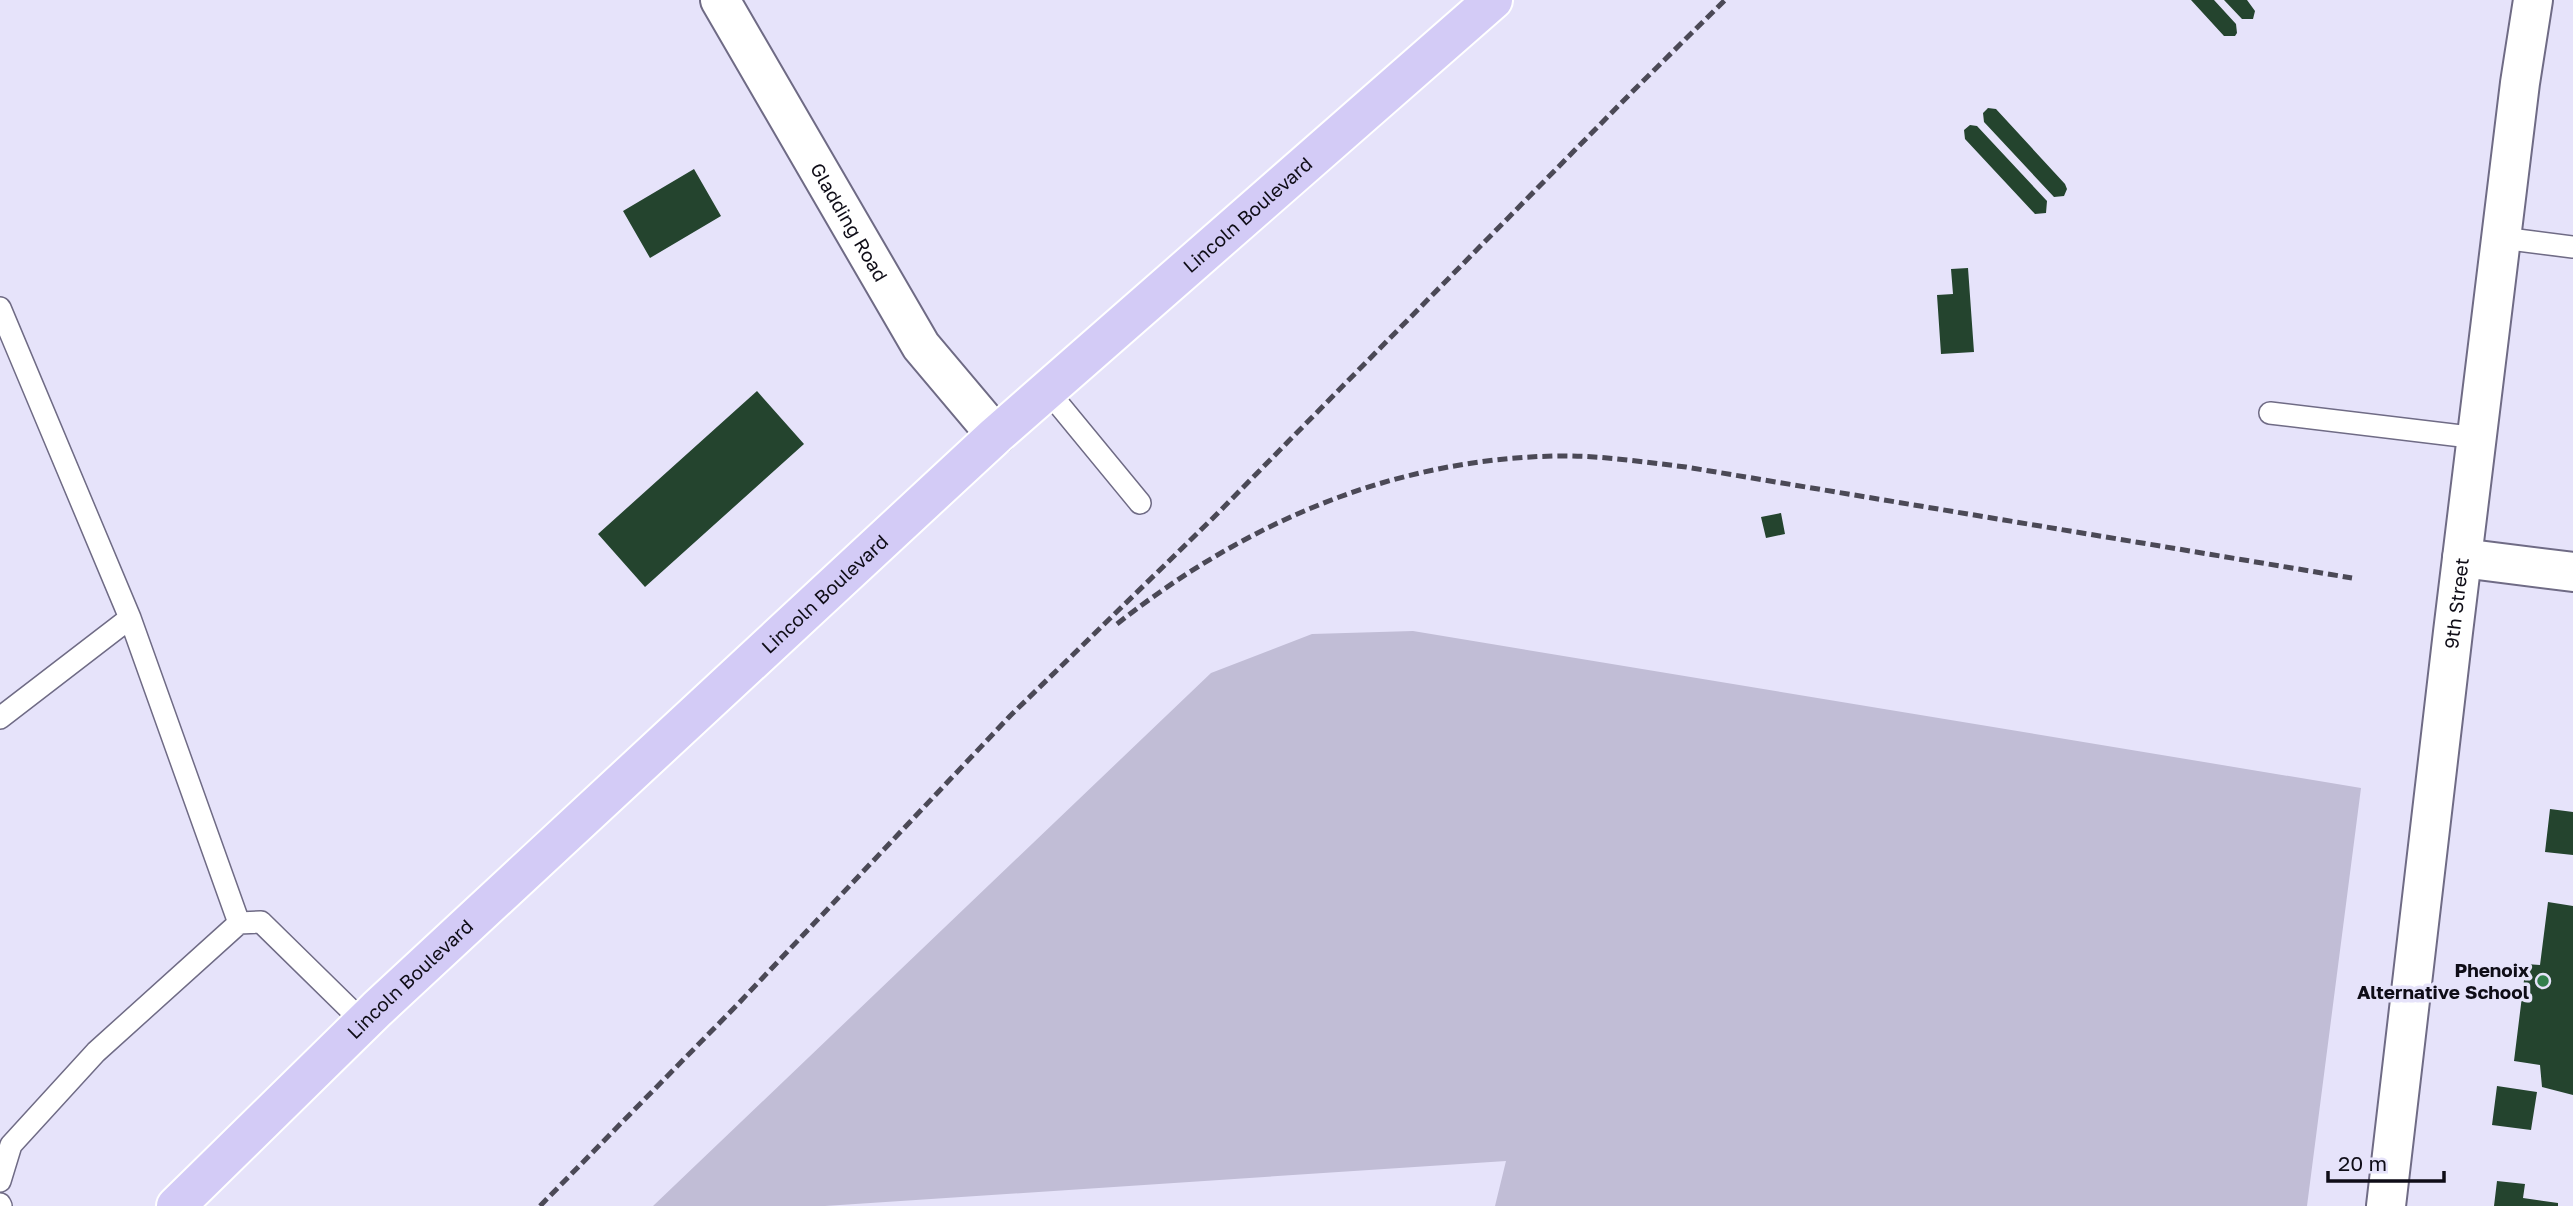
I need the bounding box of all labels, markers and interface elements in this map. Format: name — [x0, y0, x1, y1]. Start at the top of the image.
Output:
street label: Lincoln Boulevard — [1178, 152, 1317, 277]
street label: Gladding Road — [806, 159, 893, 285]
street label: Lincoln Boulevard — [756, 529, 892, 658]
street label: 9th Street — [2439, 556, 2473, 650]
street label: Lincoln Boulevard — [342, 914, 477, 1043]
place label: Phenoix Alternative School — [2357, 958, 2529, 1003]
marker: Phenoix Alternative School — [2535, 973, 2551, 989]
scale bar — [2328, 1140, 2444, 1184]
text: 20 m — [2338, 1150, 2387, 1176]

